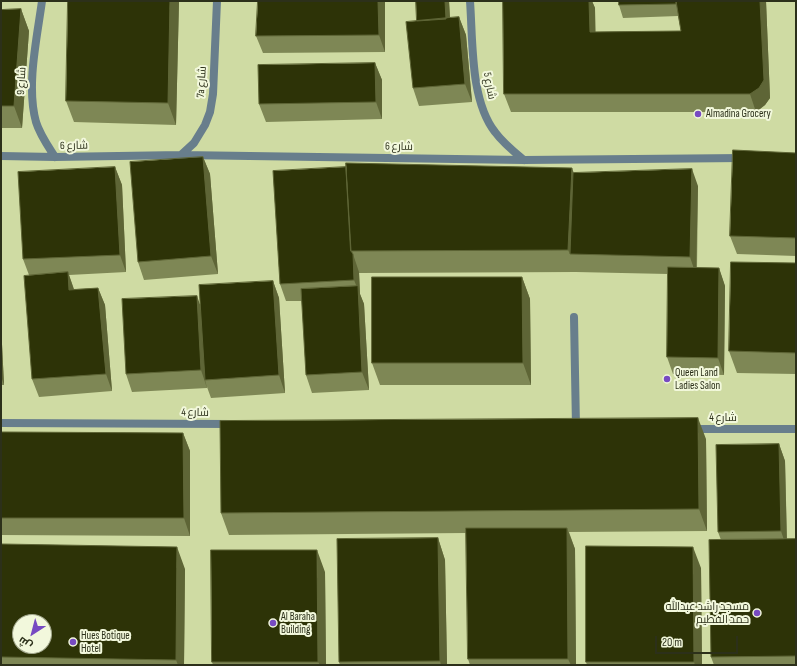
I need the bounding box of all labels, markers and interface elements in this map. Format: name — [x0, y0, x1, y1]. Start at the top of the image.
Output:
street label: 7a شارع — [194, 66, 210, 98]
street label: شارع 9 — [15, 67, 29, 95]
street label: شارع 5 — [480, 71, 498, 101]
place label: Almadina Grocery — [706, 107, 771, 121]
marker: Almadina Grocery — [693, 109, 703, 119]
street label: شارع 6 — [60, 139, 88, 153]
street label: شارع 6 — [385, 140, 413, 154]
place label: Queen Land Ladies Salon — [675, 366, 720, 392]
marker: Queen Land Ladies Salon — [662, 374, 672, 384]
street label: شارع 4 — [181, 406, 209, 420]
street label: شارع 4 — [709, 411, 737, 425]
place label: مسجد راشد عبدالله حمد الفطيم — [665, 600, 749, 626]
marker: مسجد راشد عبدالله حمد الفطيم — [752, 608, 762, 618]
place label: Al Baraha Building — [281, 610, 315, 636]
north arrow — [12, 614, 52, 654]
marker: Al Baraha Building — [268, 618, 278, 628]
scale bar — [657, 628, 740, 654]
place label: Hues Botique Hotel — [81, 629, 130, 655]
text: ش — [16, 634, 35, 653]
text: 20 m — [662, 635, 682, 650]
marker: Hues Botique Hotel — [68, 637, 78, 647]

